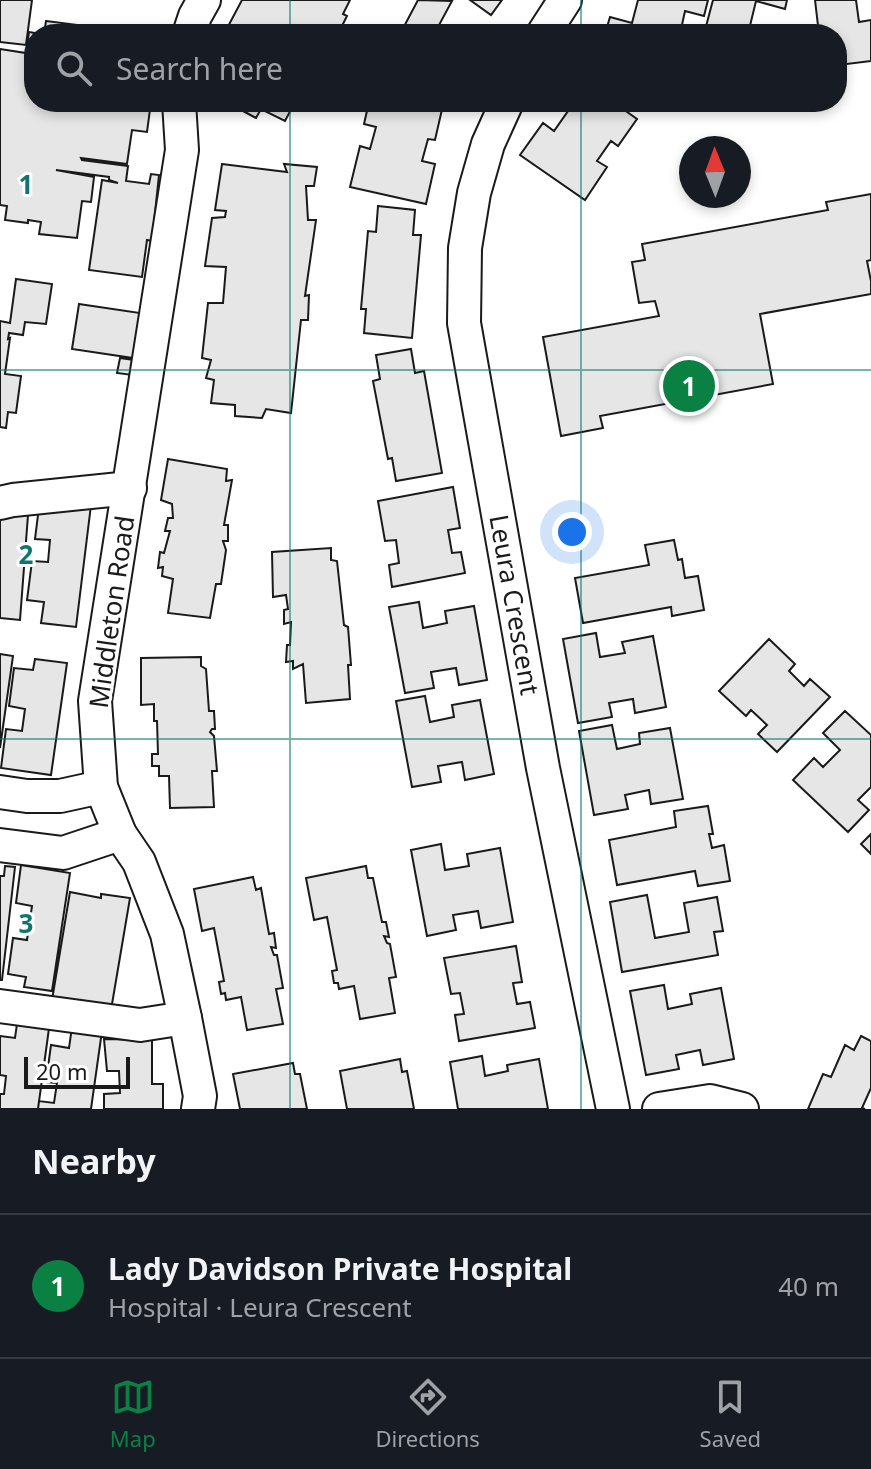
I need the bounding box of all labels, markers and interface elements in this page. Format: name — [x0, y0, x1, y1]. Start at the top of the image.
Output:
search box — [24, 24, 847, 112]
icon: search — [52, 46, 96, 90]
text: Search here — [116, 48, 283, 89]
north arrow — [679, 136, 751, 208]
text: 1 — [19, 166, 33, 202]
pin: 1 — [663, 356, 715, 416]
street label: Leura Crescent — [481, 512, 549, 698]
your location — [552, 512, 592, 552]
street label: Middleton Road — [80, 513, 142, 710]
text: 2 — [19, 536, 34, 572]
text: 3 — [19, 905, 33, 941]
scale bar — [24, 1053, 130, 1089]
text: 20 m — [36, 1056, 87, 1086]
text: Nearby — [32, 1138, 156, 1184]
text: Lady Davidson Private Hospital — [108, 1248, 572, 1289]
text: 1 — [51, 1268, 65, 1304]
text: 40 m — [778, 1268, 839, 1304]
text: Hospital · Leura Crescent — [108, 1289, 412, 1325]
tab: Map — [110, 1375, 156, 1453]
tab: Directions — [375, 1375, 480, 1453]
tab: Saved — [700, 1375, 761, 1453]

